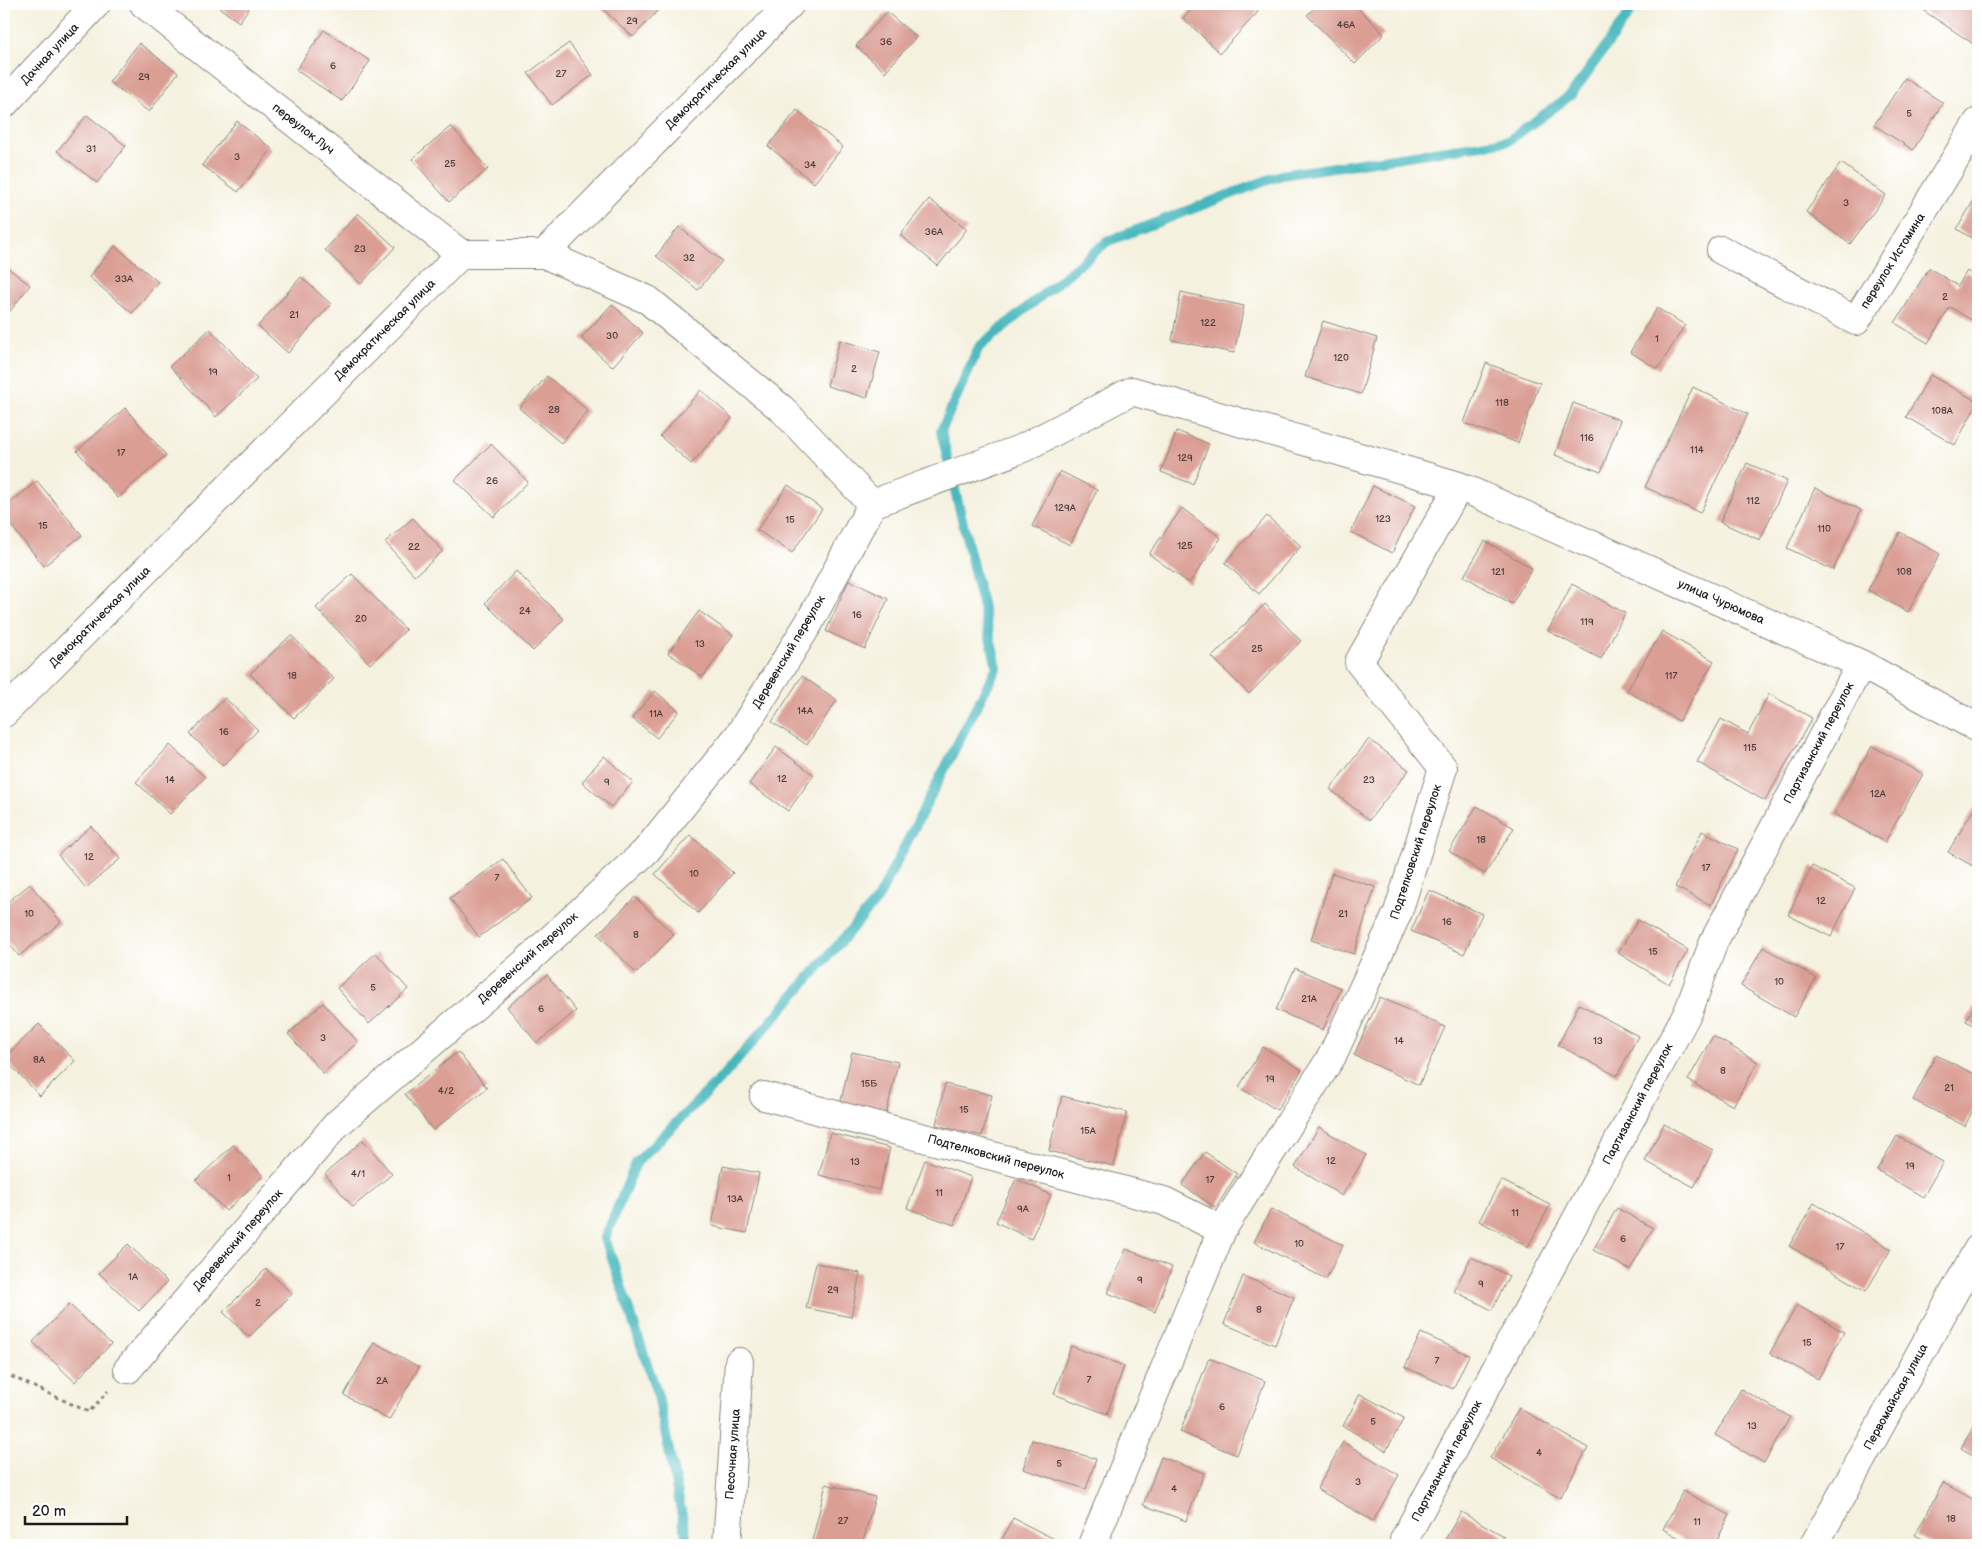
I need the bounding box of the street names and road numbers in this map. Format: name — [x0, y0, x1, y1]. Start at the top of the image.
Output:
street label: Дачная улица — [18, 20, 82, 88]
street label: Демократическая улица — [662, 25, 770, 133]
street label: переулок Луч — [269, 100, 337, 158]
street label: переулок Истомина — [1857, 210, 1929, 312]
street label: Демократическая улица — [331, 276, 439, 384]
street label: Демократическая улица — [46, 563, 154, 671]
street label: улица Чурюмова — [1675, 576, 1767, 628]
street label: Деревенский переулок — [749, 592, 829, 711]
street label: Партизанский переулок — [1781, 679, 1858, 806]
street label: Подтелковский переулок — [1387, 782, 1445, 921]
street label: Деревенский переулок — [475, 909, 582, 1007]
street label: Партизанский переулок — [1600, 1040, 1677, 1167]
street label: Подтелковский переулок — [926, 1131, 1067, 1183]
street label: Деревенский переулок — [190, 1186, 287, 1294]
street label: Первомайская улица — [1861, 1341, 1931, 1453]
street label: Партизанский переулок — [1409, 1397, 1486, 1524]
street label: Песочная улица — [722, 1408, 744, 1500]

